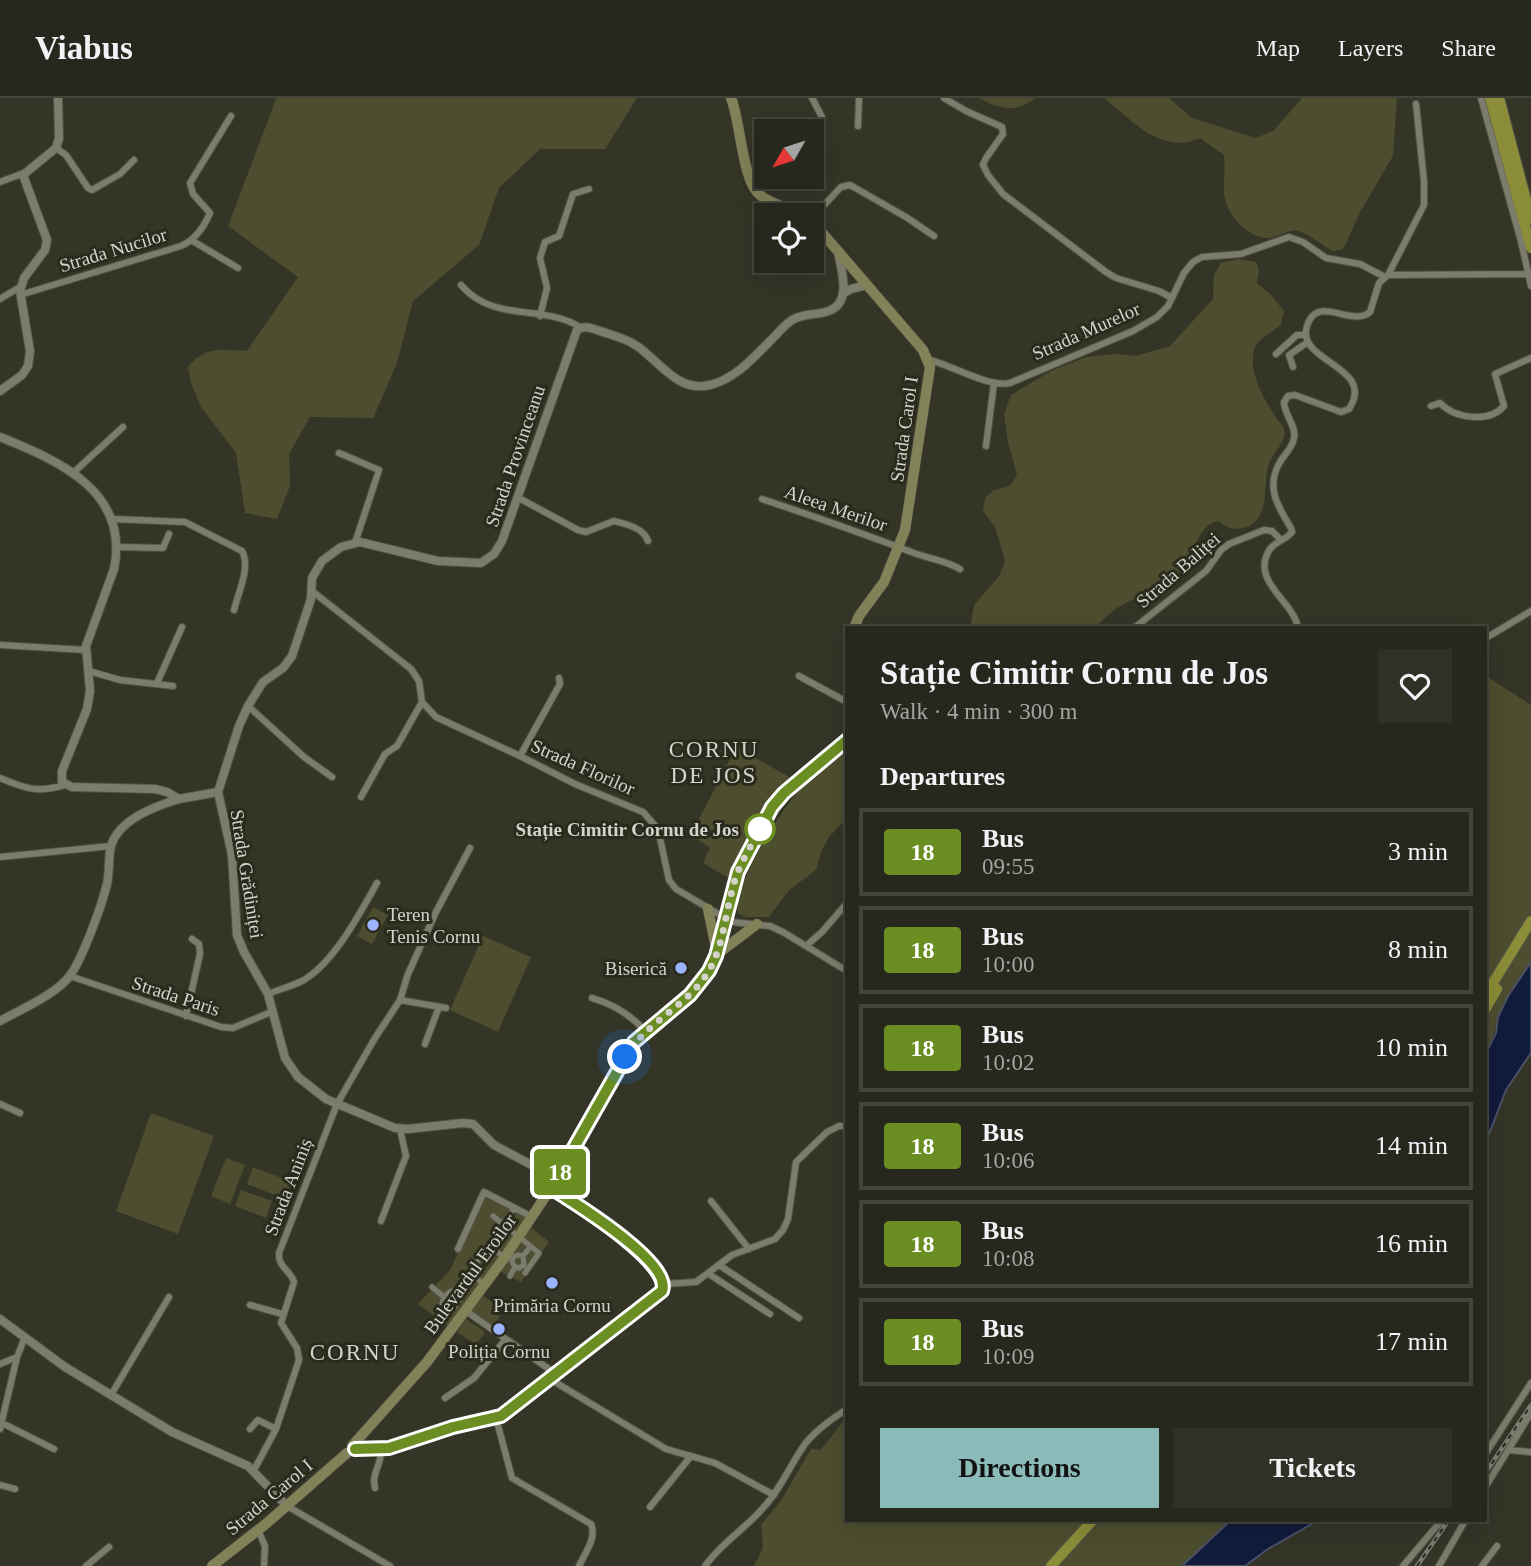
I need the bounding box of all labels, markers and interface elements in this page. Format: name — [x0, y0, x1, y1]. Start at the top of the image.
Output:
text: Viabus — [35, 30, 133, 66]
text: Map — [1256, 35, 1300, 61]
text: Layers — [1338, 35, 1403, 61]
text: Share — [1441, 35, 1496, 61]
north arrow — [754, 119, 824, 189]
map controls — [754, 119, 824, 273]
button: locate — [754, 203, 824, 273]
street label: Strada Nucilor — [57, 223, 170, 276]
street label: Strada Murelor — [1029, 298, 1144, 364]
street label: Strada Carol I — [886, 375, 922, 483]
street label: Strada Provinceanu — [481, 382, 549, 530]
street label: Aleea Merilor — [782, 481, 891, 536]
street label: Strada Baliței — [1132, 528, 1224, 612]
button: heart — [1378, 649, 1452, 723]
text: Stație Cimitir Cornu de Jos — [880, 655, 1268, 691]
text: Walk · 4 min · 300 m — [880, 699, 1077, 724]
street label: Strada Florilor — [528, 735, 639, 800]
district label: CORNU DE JOS — [669, 737, 759, 788]
text: Departures — [880, 762, 1005, 791]
street label: Strada Grădiniței — [226, 808, 268, 940]
marker: Stație Cimitir Cornu de Jos — [745, 814, 775, 844]
place label: Stație Cimitir Cornu de Jos — [516, 819, 739, 841]
text: Bus — [982, 824, 1024, 853]
text: 3 min — [1388, 837, 1448, 866]
text: 18 — [911, 839, 935, 865]
text: 09:55 — [982, 854, 1034, 879]
place label: Teren Tenis Cornu — [387, 904, 481, 947]
marker: Teren Tenis Cornu — [365, 917, 381, 933]
text: Bus — [982, 922, 1024, 951]
text: 8 min — [1388, 935, 1448, 964]
text: 18 — [911, 937, 935, 963]
text: 10:00 — [982, 952, 1034, 977]
place label: Biserică — [605, 958, 668, 979]
marker: Biserică — [673, 960, 689, 976]
street label: Strada Paris — [129, 972, 223, 1020]
text: Bus — [982, 1020, 1024, 1049]
text: 10 min — [1375, 1033, 1448, 1062]
text: 18 — [911, 1035, 935, 1061]
your location — [607, 1039, 642, 1074]
text: 10:02 — [982, 1050, 1034, 1075]
text: Bus — [982, 1118, 1024, 1147]
text: 14 min — [1375, 1131, 1448, 1160]
text: 18 — [911, 1133, 935, 1159]
street label: Strada Aniniș — [260, 1135, 316, 1239]
text: 10:06 — [982, 1148, 1034, 1173]
line badge: 18 — [528, 1149, 592, 1195]
text: 18 — [548, 1159, 572, 1185]
street label: Bulevardul Eroilor — [419, 1209, 521, 1338]
text: Bus — [982, 1216, 1024, 1245]
text: 16 min — [1375, 1229, 1448, 1258]
text: 18 — [911, 1231, 935, 1257]
text: 10:08 — [982, 1246, 1034, 1271]
marker: Primăria Cornu — [544, 1275, 560, 1291]
place label: Primăria Cornu — [493, 1295, 611, 1316]
text: Bus — [982, 1314, 1024, 1343]
marker: Poliția Cornu — [491, 1321, 507, 1337]
text: 17 min — [1375, 1327, 1448, 1356]
text: 18 — [911, 1329, 935, 1355]
district label: CORNU — [310, 1340, 400, 1365]
place label: Poliția Cornu — [448, 1341, 550, 1362]
text: 10:09 — [982, 1344, 1034, 1369]
button: Directions — [880, 1428, 1159, 1508]
button: Tickets — [1173, 1428, 1452, 1508]
street label: Strada Carol I — [221, 1455, 317, 1539]

